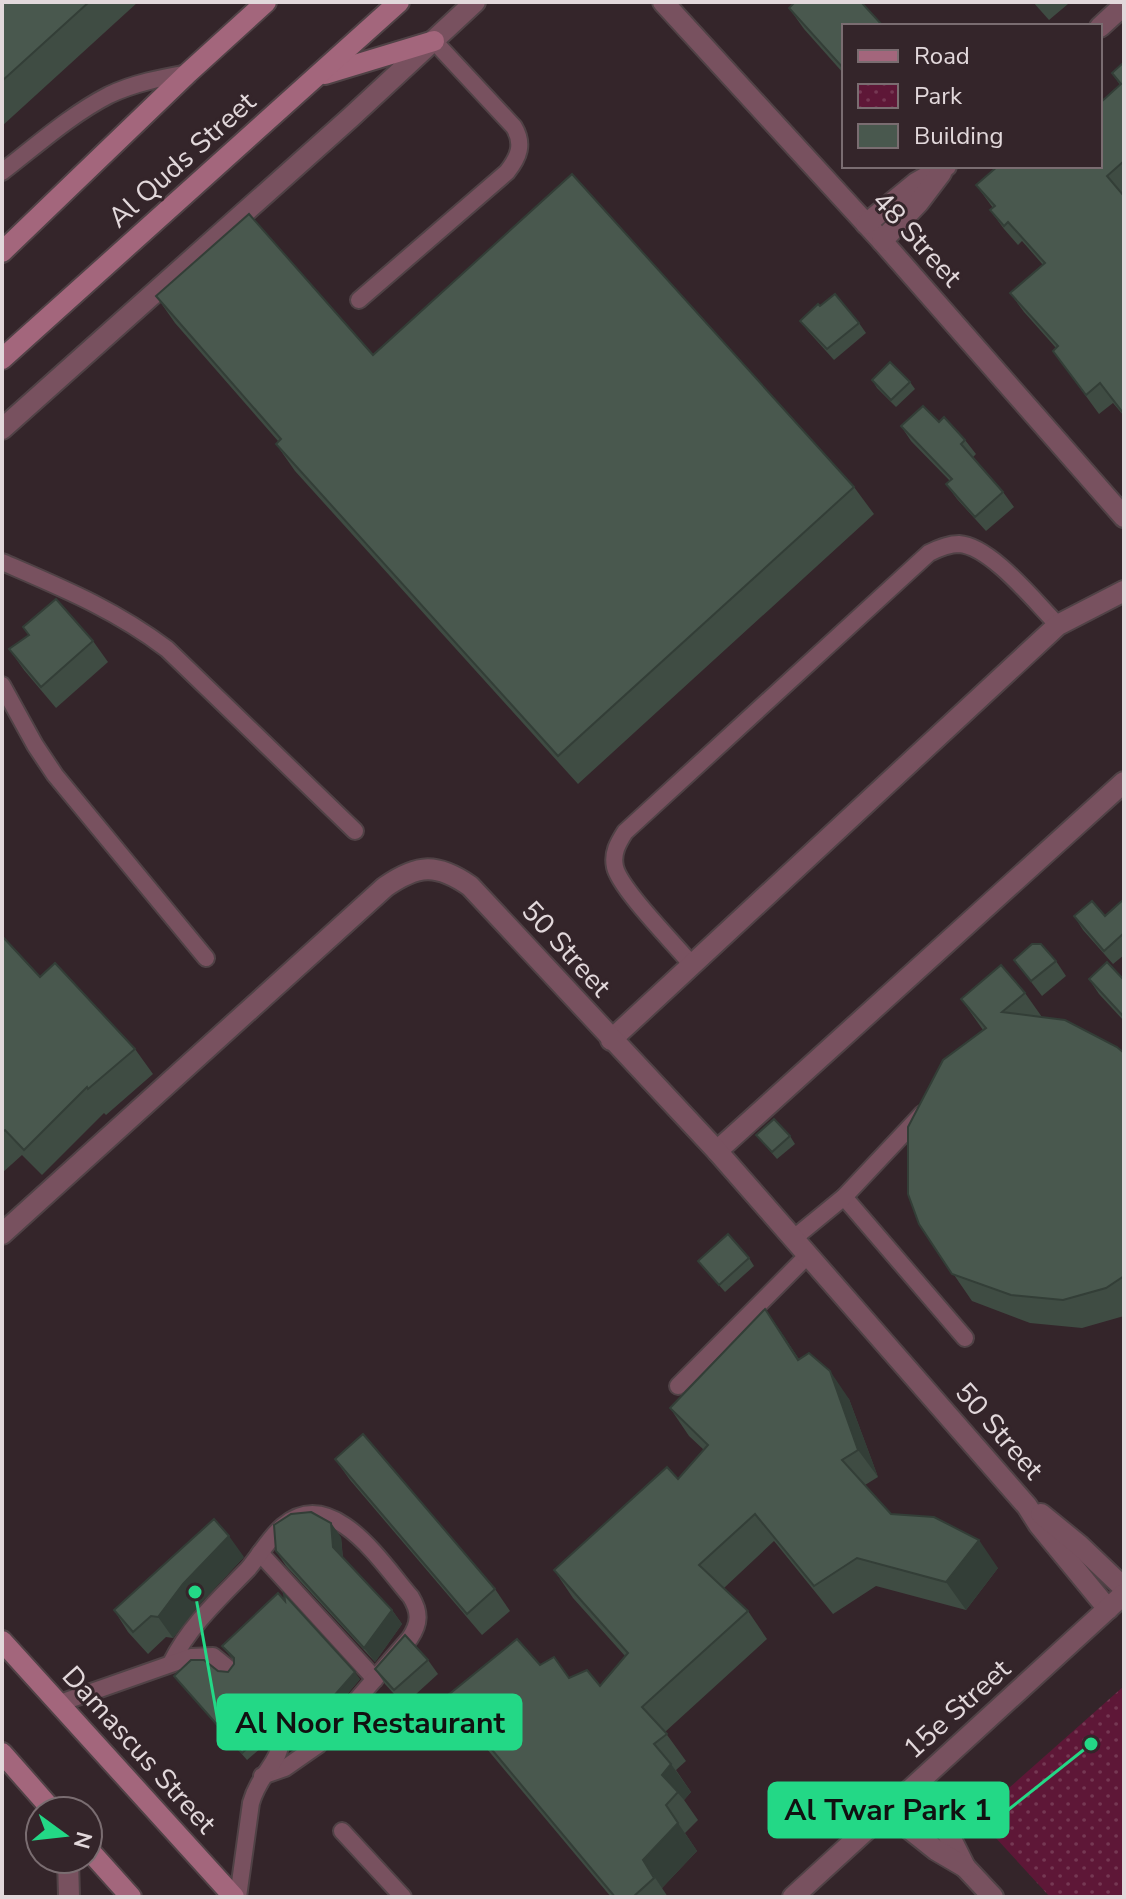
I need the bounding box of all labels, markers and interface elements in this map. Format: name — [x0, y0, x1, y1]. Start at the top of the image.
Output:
legend — [842, 24, 1102, 168]
text: Road — [914, 40, 970, 72]
text: Park — [914, 80, 963, 112]
street label: Al Quds Street — [100, 83, 264, 237]
text: Building — [914, 120, 1004, 152]
street label: 48 Street — [864, 183, 970, 295]
street label: 50 Street — [513, 893, 619, 1005]
street label: 50 Street — [946, 1374, 1052, 1488]
street label: 15e Street — [895, 1651, 1019, 1767]
street label: Damascus Street — [53, 1658, 225, 1842]
callout: Al Noor Restaurant — [218, 1695, 521, 1749]
text: Al Noor Restaurant — [235, 1703, 506, 1744]
callout: Al Twar Park 1 — [769, 1783, 1008, 1837]
text: Al Twar Park 1 — [784, 1790, 992, 1831]
north arrow — [24, 1795, 104, 1875]
text: N — [66, 1828, 99, 1852]

